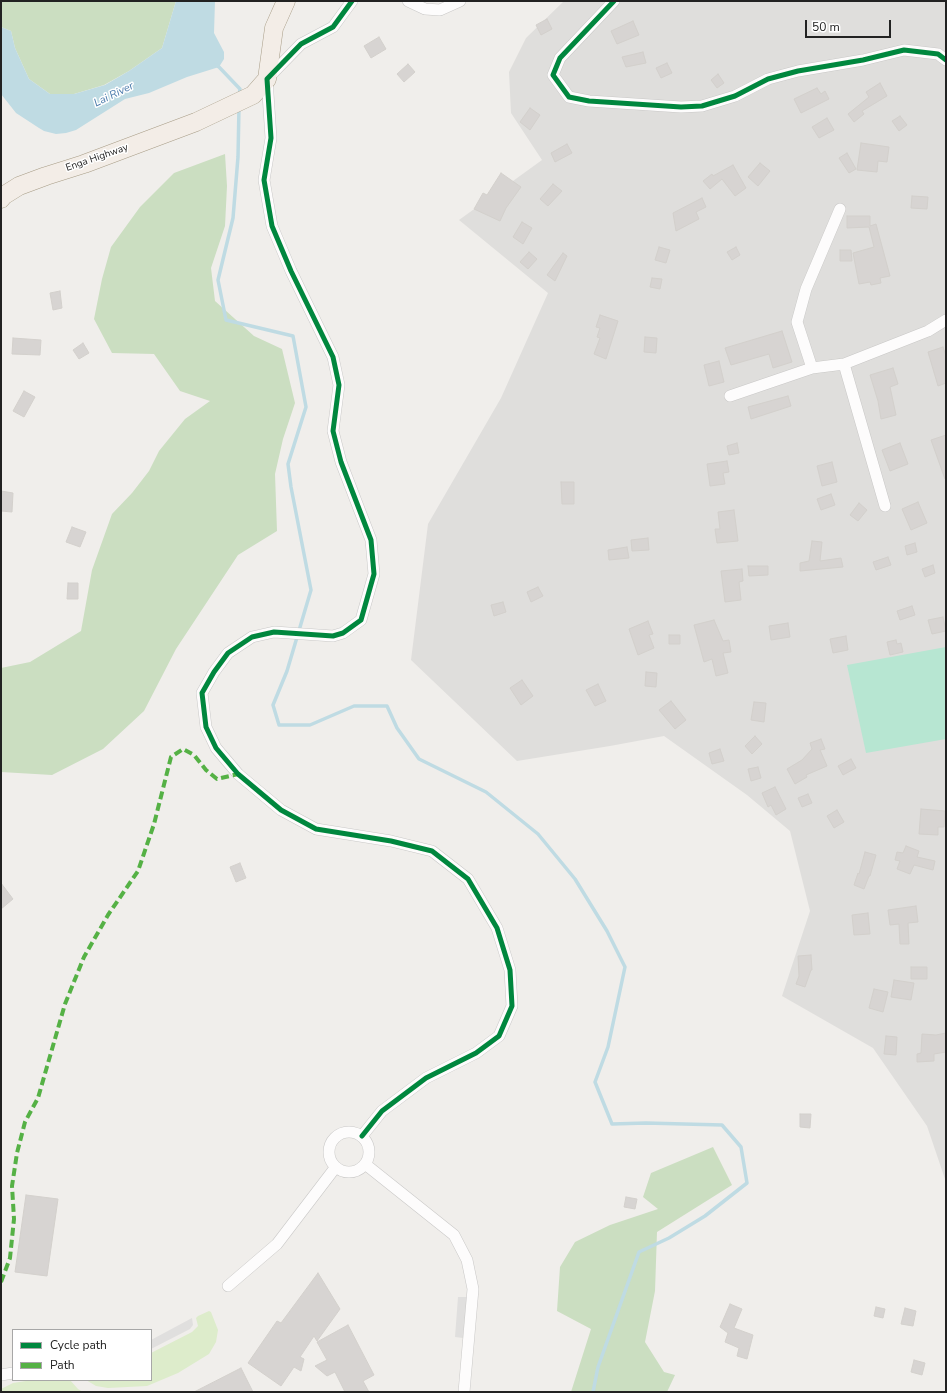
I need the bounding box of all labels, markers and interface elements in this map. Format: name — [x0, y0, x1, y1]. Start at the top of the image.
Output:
scale bar — [807, 12, 893, 38]
text: 50 m — [812, 19, 840, 35]
water label: Lai River — [92, 80, 136, 110]
street label: Enga Highway — [64, 142, 130, 174]
legend — [12, 1329, 152, 1381]
text: Cycle path — [50, 1337, 107, 1353]
text: Path — [50, 1357, 75, 1373]

